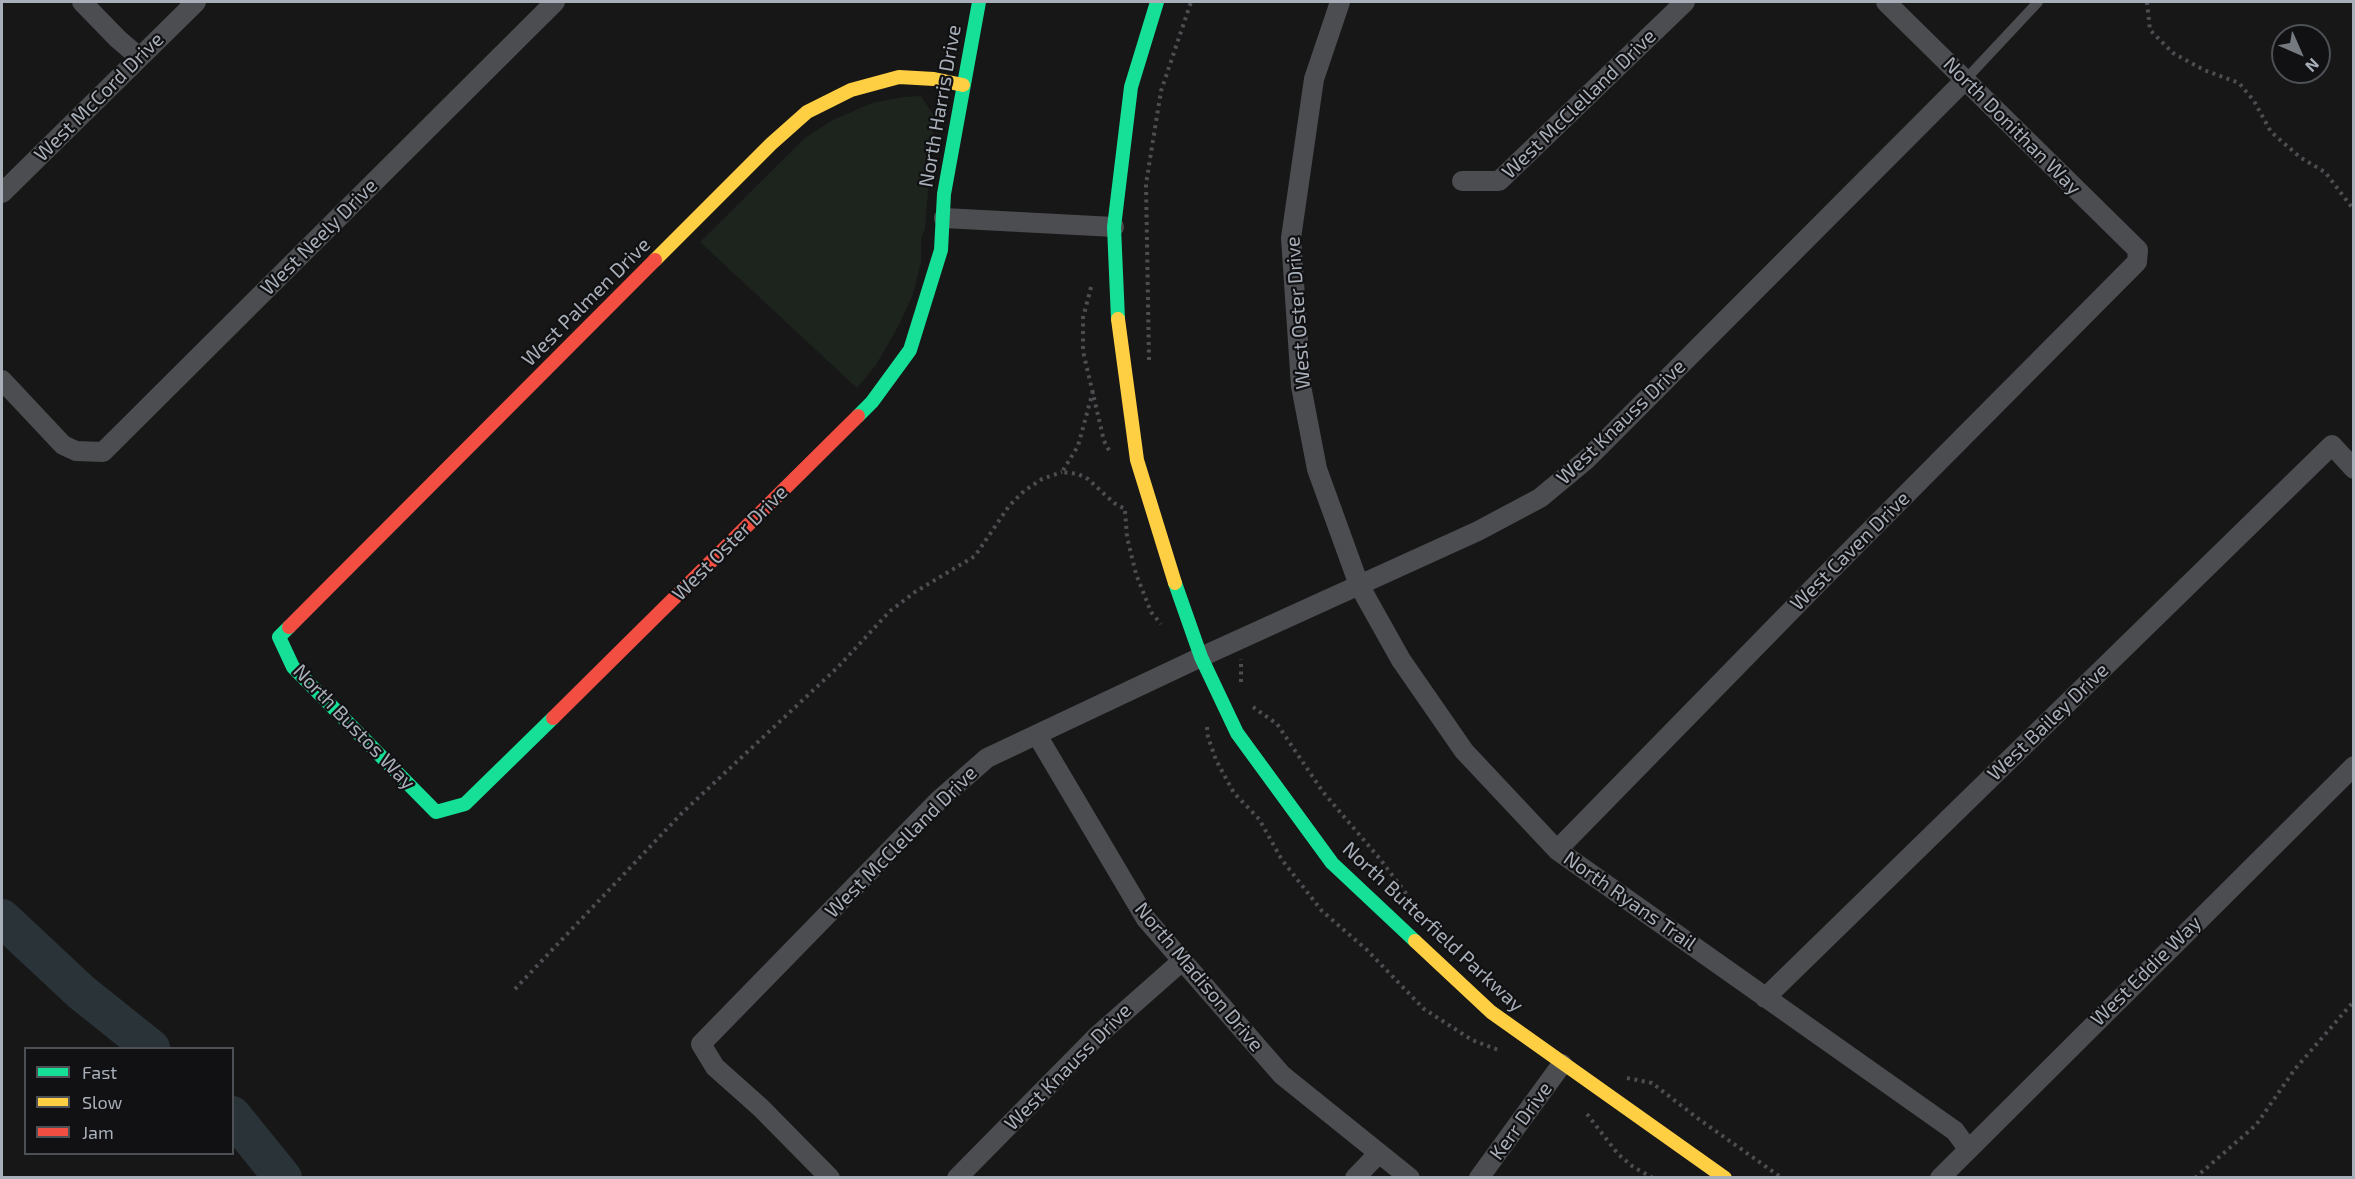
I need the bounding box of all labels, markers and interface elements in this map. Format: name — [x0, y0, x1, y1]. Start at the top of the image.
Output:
street label: North Harris Drive — [914, 23, 966, 189]
street label: West McClelland Drive — [1497, 24, 1661, 184]
north arrow — [2271, 24, 2331, 84]
street label: West McCord Drive — [29, 27, 169, 167]
street label: North Donithan Way — [1938, 52, 2086, 200]
text: N — [2302, 55, 2323, 76]
street label: West Neely Drive — [256, 174, 382, 300]
street label: West Palmen Drive — [517, 233, 655, 371]
street label: West Oster Drive — [1281, 236, 1315, 390]
street label: West Knauss Drive — [1552, 354, 1690, 490]
street label: West Oster Drive — [667, 480, 793, 606]
street label: West Caven Drive — [1785, 486, 1915, 616]
street label: West Bailey Drive — [1982, 658, 2114, 786]
street label: North Bustos Way — [288, 659, 420, 795]
street label: West McClelland Drive — [820, 761, 982, 923]
street label: North Butterfield Parkway — [1338, 837, 1528, 1017]
street label: North Ryans Trail — [1559, 846, 1701, 956]
street label: North Madison Drive — [1130, 898, 1268, 1056]
street label: West Eddie Way — [2086, 911, 2206, 1031]
street label: West Knauss Drive — [1000, 999, 1136, 1135]
legend — [24, 1047, 234, 1155]
text: Fast — [82, 1061, 117, 1083]
street label: Kerr Drive — [1485, 1077, 1557, 1165]
text: Slow — [82, 1091, 122, 1113]
text: Jam — [82, 1121, 114, 1143]

